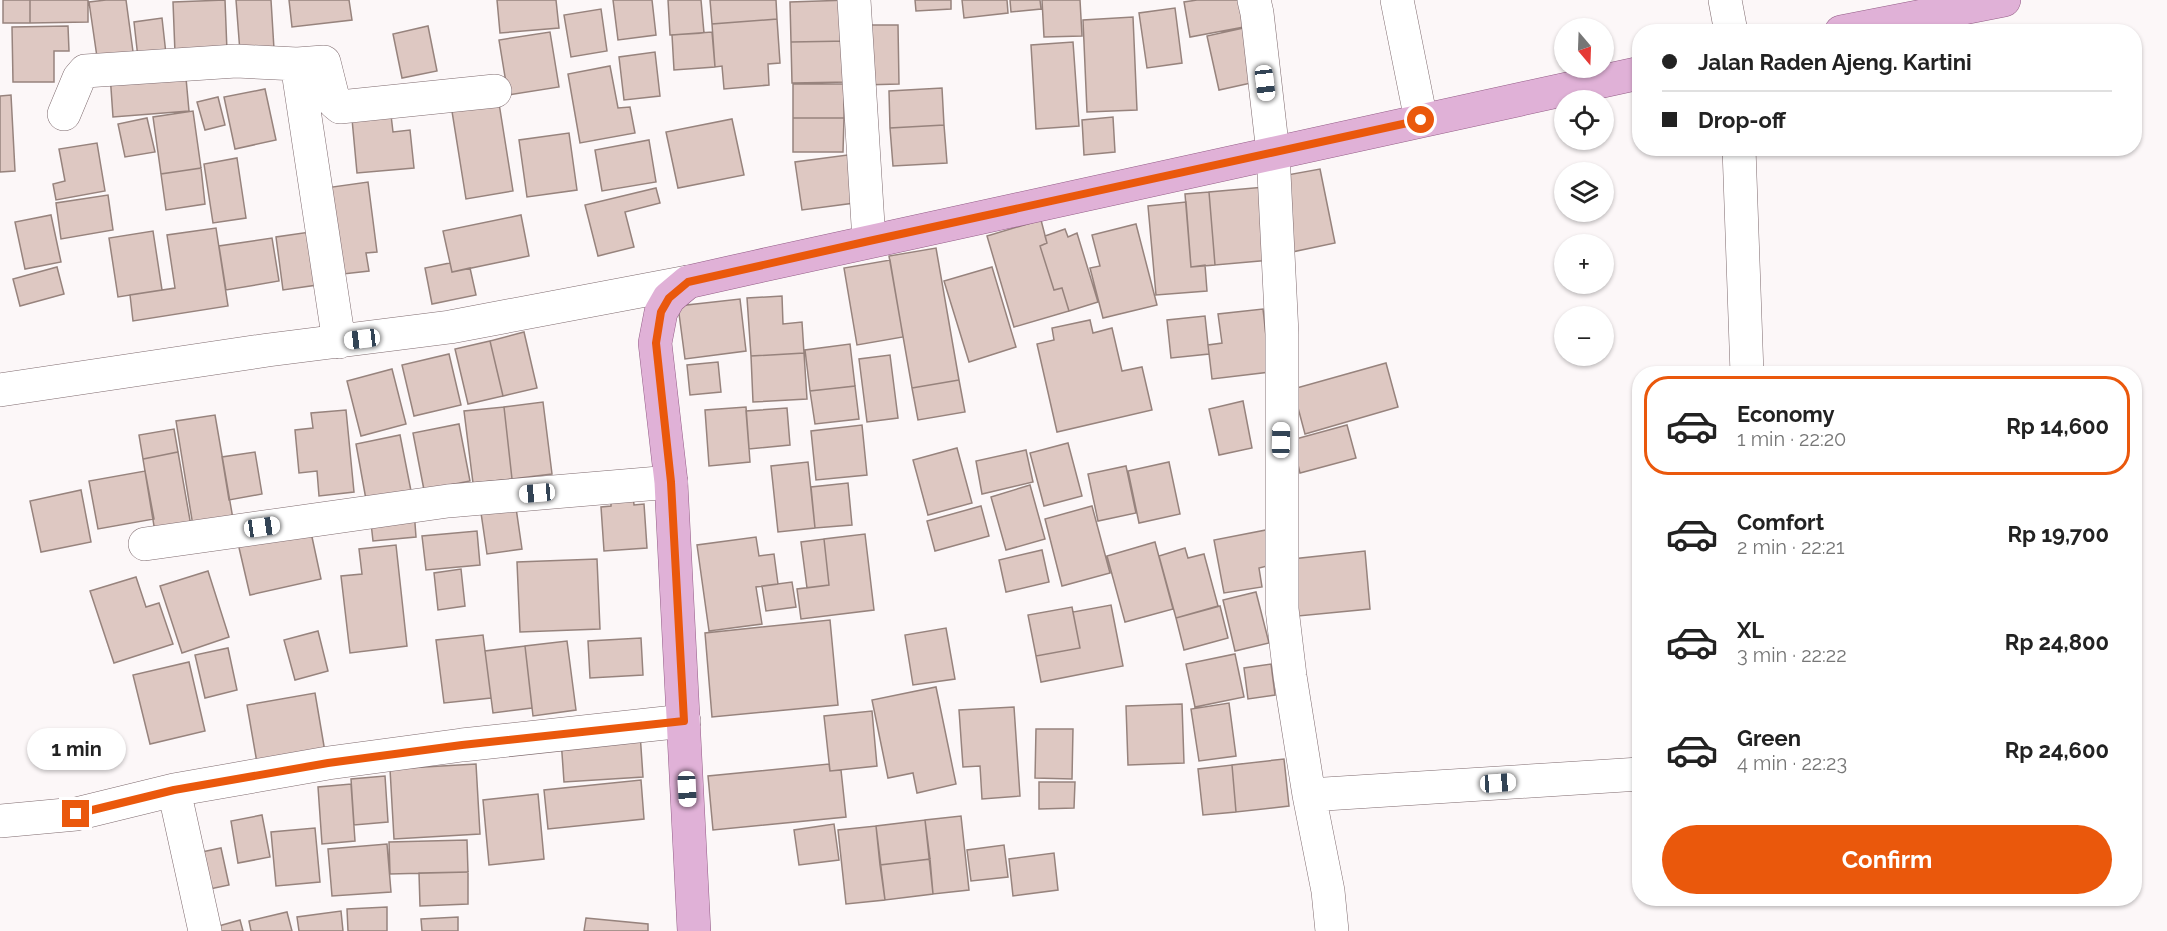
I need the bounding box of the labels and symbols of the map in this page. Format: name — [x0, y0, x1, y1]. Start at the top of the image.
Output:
north arrow — [1554, 18, 1614, 78]
car — [1254, 64, 1276, 102]
route start — [1407, 106, 1434, 133]
car — [343, 328, 381, 350]
car — [1272, 422, 1290, 458]
car — [518, 482, 556, 504]
car — [243, 516, 281, 538]
callout: 1 min — [26, 727, 125, 769]
car — [677, 771, 697, 807]
car — [1479, 773, 1517, 793]
route end — [62, 800, 89, 827]

